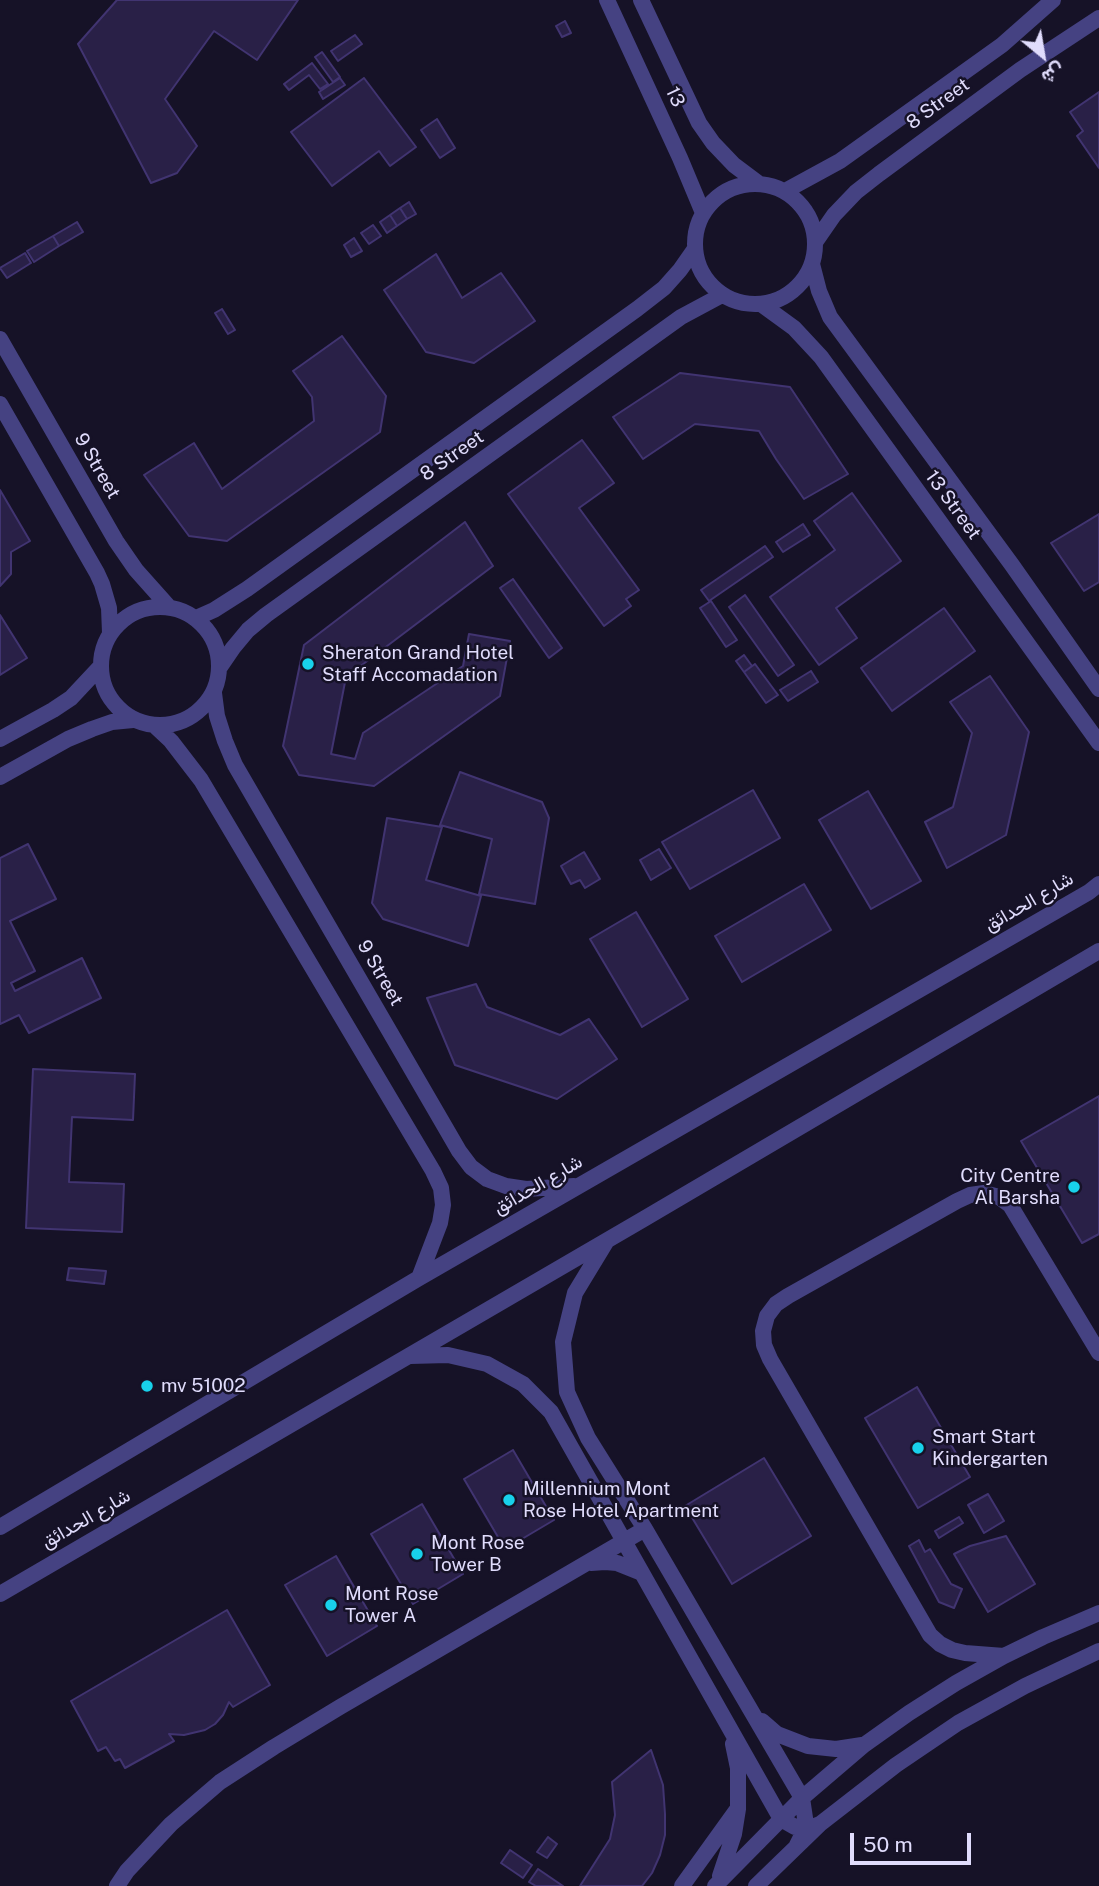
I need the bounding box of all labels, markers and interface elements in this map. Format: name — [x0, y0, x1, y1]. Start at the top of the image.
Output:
north arrow — [1008, 21, 1078, 91]
text: ش — [1038, 59, 1069, 89]
street label: 8 Street — [902, 73, 974, 135]
street label: 13 — [661, 83, 689, 111]
street label: 8 Street — [416, 426, 488, 486]
street label: 9 Street — [69, 429, 125, 503]
street label: 13 Street — [920, 466, 986, 544]
place label: Sheraton Grand Hotel Staff Accomadation — [322, 642, 514, 686]
marker: Sheraton Grand Hotel Staff Accomadation — [300, 656, 316, 672]
street label: شارع الحدائق — [980, 867, 1078, 937]
street label: 9 Street — [352, 936, 408, 1010]
street label: شارع الحدائق — [489, 1150, 587, 1220]
place label: City Centre Al Barsha — [960, 1165, 1060, 1209]
marker: City Centre Al Barsha — [1066, 1179, 1082, 1195]
place label: mv 51002 — [161, 1375, 246, 1397]
marker: mv 51002 — [139, 1378, 155, 1394]
place label: Smart Start Kindergarten — [932, 1426, 1048, 1470]
marker: Smart Start Kindergarten — [910, 1440, 926, 1456]
place label: Millennium Mont Rose Hotel Apartment — [523, 1478, 719, 1522]
street label: شارع الحدائق — [37, 1484, 135, 1554]
marker: Millennium Mont Rose Hotel Apartment — [501, 1492, 517, 1508]
place label: Mont Rose Tower B — [431, 1532, 525, 1576]
marker: Mont Rose Tower B — [409, 1546, 425, 1562]
place label: Mont Rose Tower A — [345, 1583, 439, 1627]
marker: Mont Rose Tower A — [323, 1597, 339, 1613]
scale bar — [854, 1820, 975, 1864]
text: 50 m — [863, 1832, 913, 1857]

